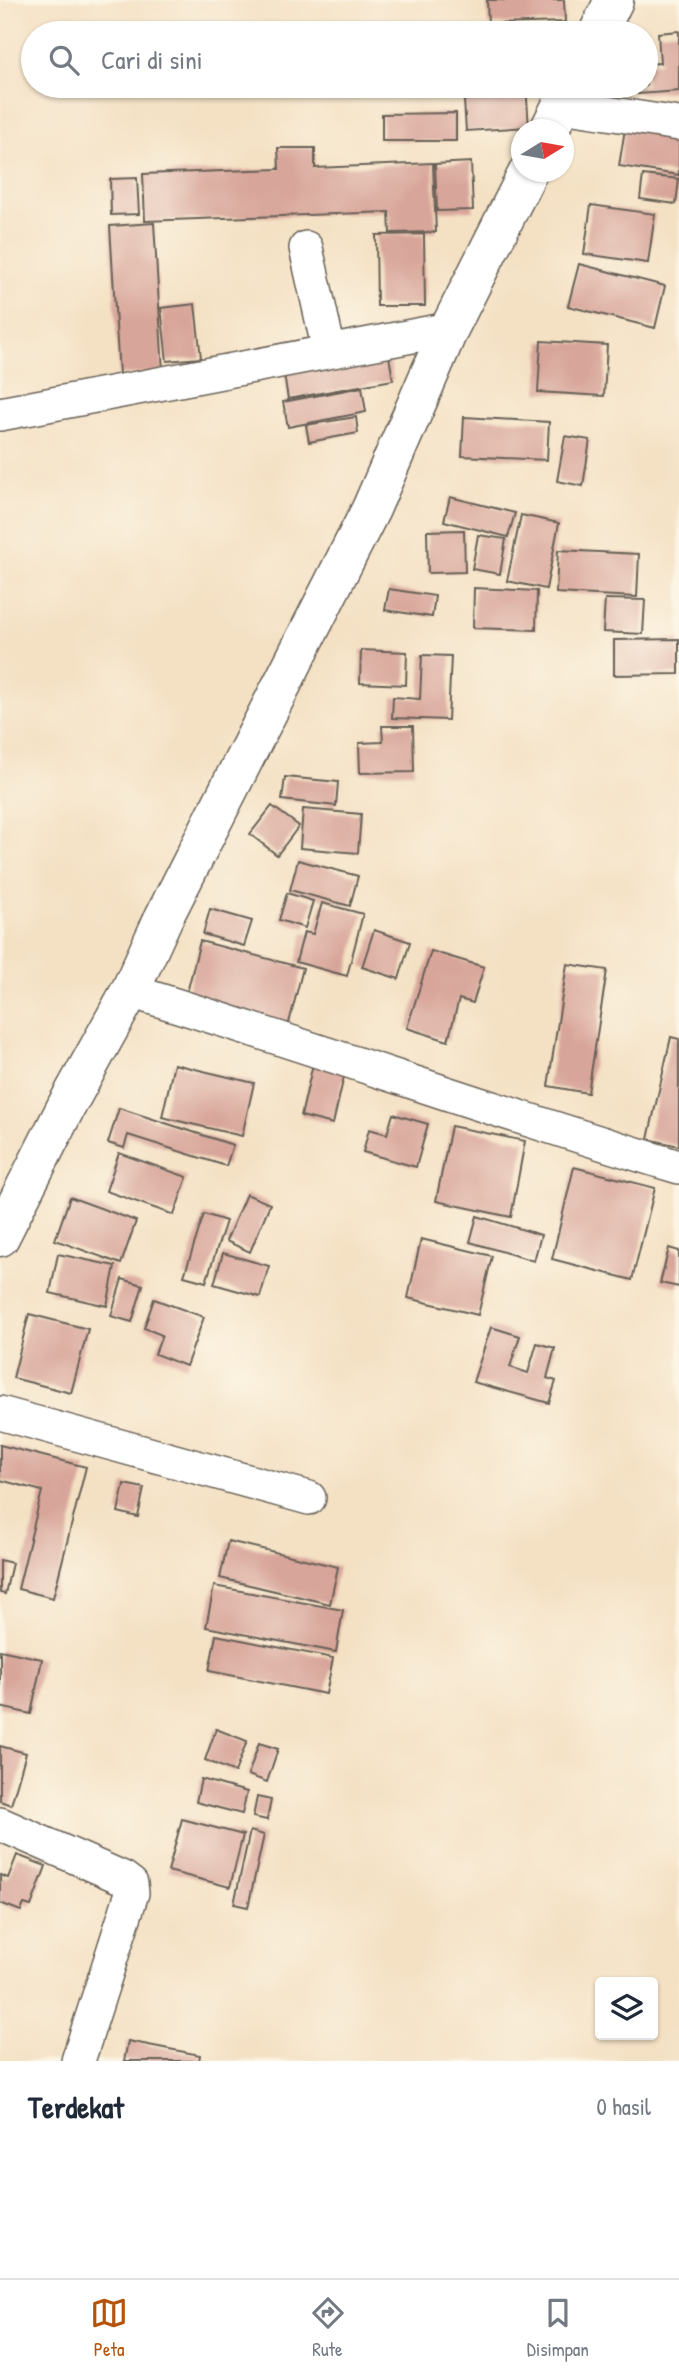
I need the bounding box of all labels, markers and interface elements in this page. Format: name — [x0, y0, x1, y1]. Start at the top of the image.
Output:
search box — [21, 21, 658, 98]
icon: search — [45, 41, 83, 79]
text: Cari di sini — [101, 42, 203, 77]
north arrow — [511, 119, 574, 182]
map controls — [595, 1977, 658, 2040]
button: layers — [595, 1977, 658, 2040]
text: Terdekat — [28, 2087, 124, 2127]
text: 0 hasil — [597, 2091, 651, 2122]
tab: Peta — [90, 2294, 128, 2362]
tab: Rute — [309, 2294, 347, 2362]
tab: Disimpan — [527, 2294, 589, 2362]

